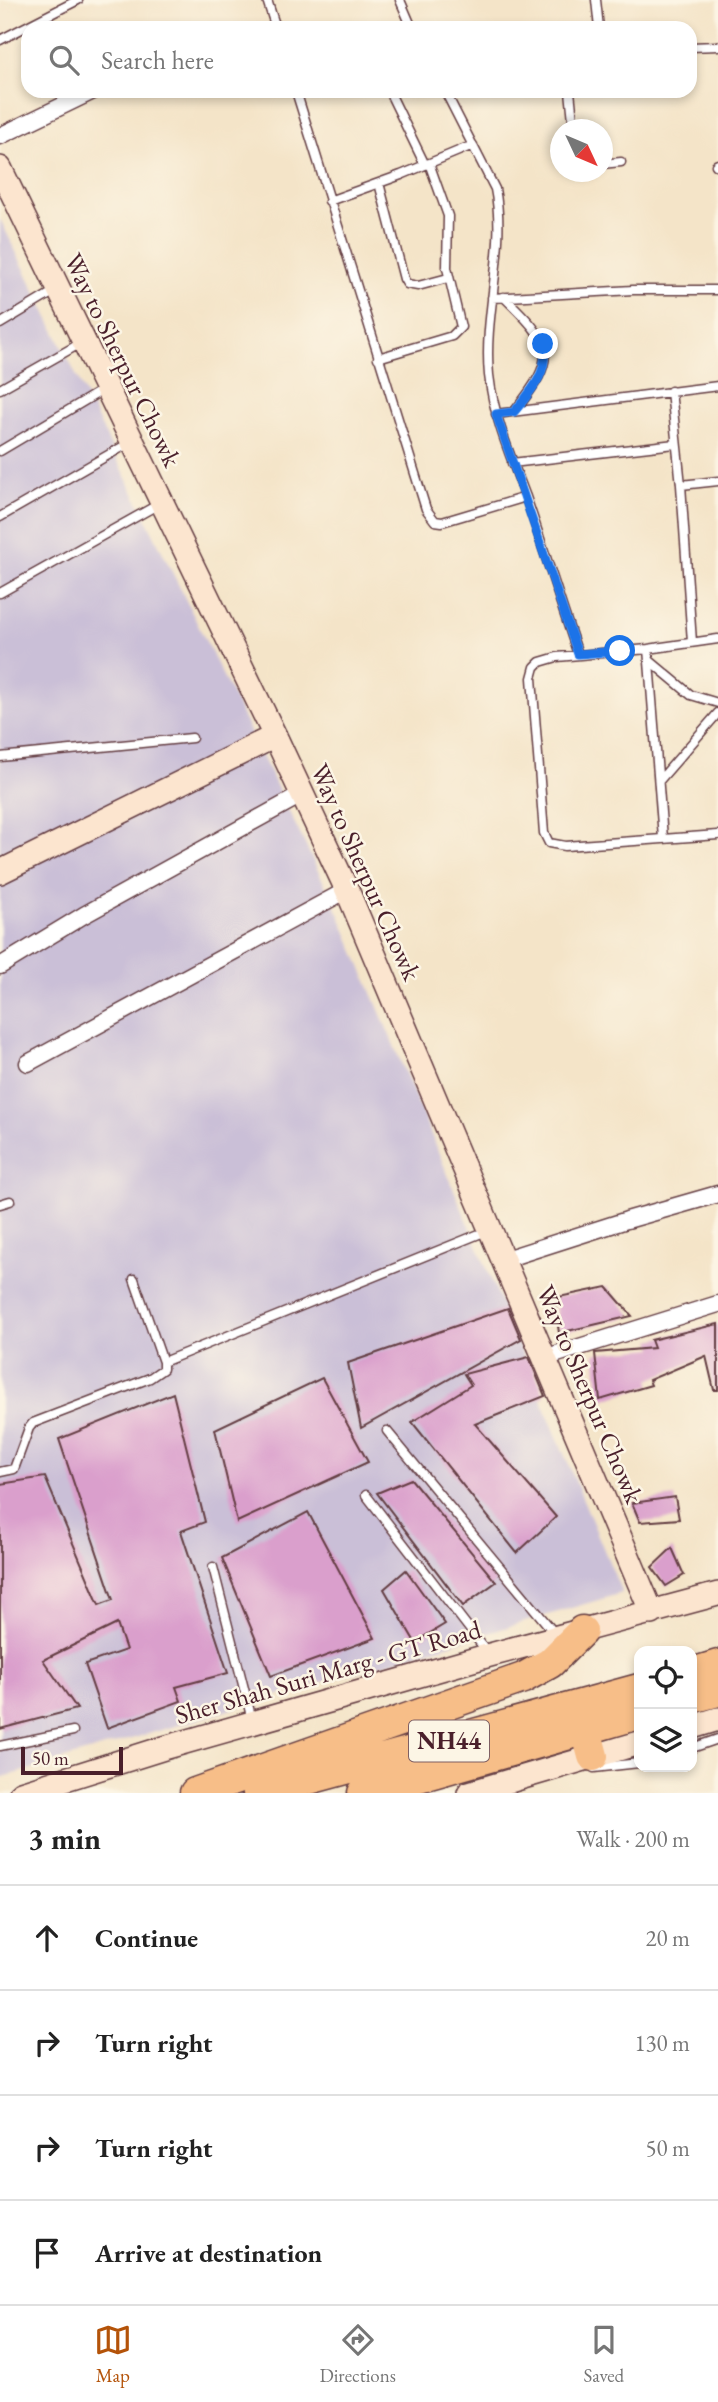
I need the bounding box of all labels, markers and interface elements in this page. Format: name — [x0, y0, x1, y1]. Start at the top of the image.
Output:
search box — [21, 21, 697, 98]
icon: search — [45, 41, 83, 79]
text: Search here — [101, 43, 214, 77]
north arrow — [550, 119, 613, 182]
street label: Way to Sherpur Chowk — [56, 247, 190, 473]
route end — [527, 328, 558, 359]
route start — [604, 635, 635, 666]
street label: Way to Sherpur Chowk — [303, 758, 429, 986]
street label: Way to Sherpur Chowk — [529, 1280, 652, 1509]
street label: Sher Shah Suri Marg - GT Road — [171, 1612, 486, 1732]
map controls — [634, 1646, 697, 1772]
button: locate — [634, 1646, 697, 1709]
button: layers — [634, 1709, 697, 1772]
road number: NH44 — [409, 1721, 489, 1762]
scale bar — [21, 1744, 122, 1776]
text: 50 m — [32, 1746, 69, 1771]
text: 3 min — [28, 1819, 101, 1858]
text: Walk · 200 m — [576, 1824, 690, 1854]
icon: ahead — [28, 1919, 66, 1957]
text: Continue — [95, 1921, 198, 1955]
text: 20 m — [645, 1923, 690, 1953]
icon: right — [28, 2024, 66, 2062]
text: Turn right — [95, 2026, 213, 2060]
text: 130 m — [634, 2028, 690, 2058]
icon: right — [28, 2129, 66, 2167]
text: Turn right — [95, 2131, 213, 2165]
text: 50 m — [645, 2133, 690, 2163]
icon: arrive — [28, 2234, 66, 2272]
text: Arrive at destination — [95, 2236, 322, 2270]
tab: Map — [94, 2321, 132, 2388]
tab: Directions — [319, 2321, 396, 2388]
tab: Saved — [583, 2321, 624, 2388]

